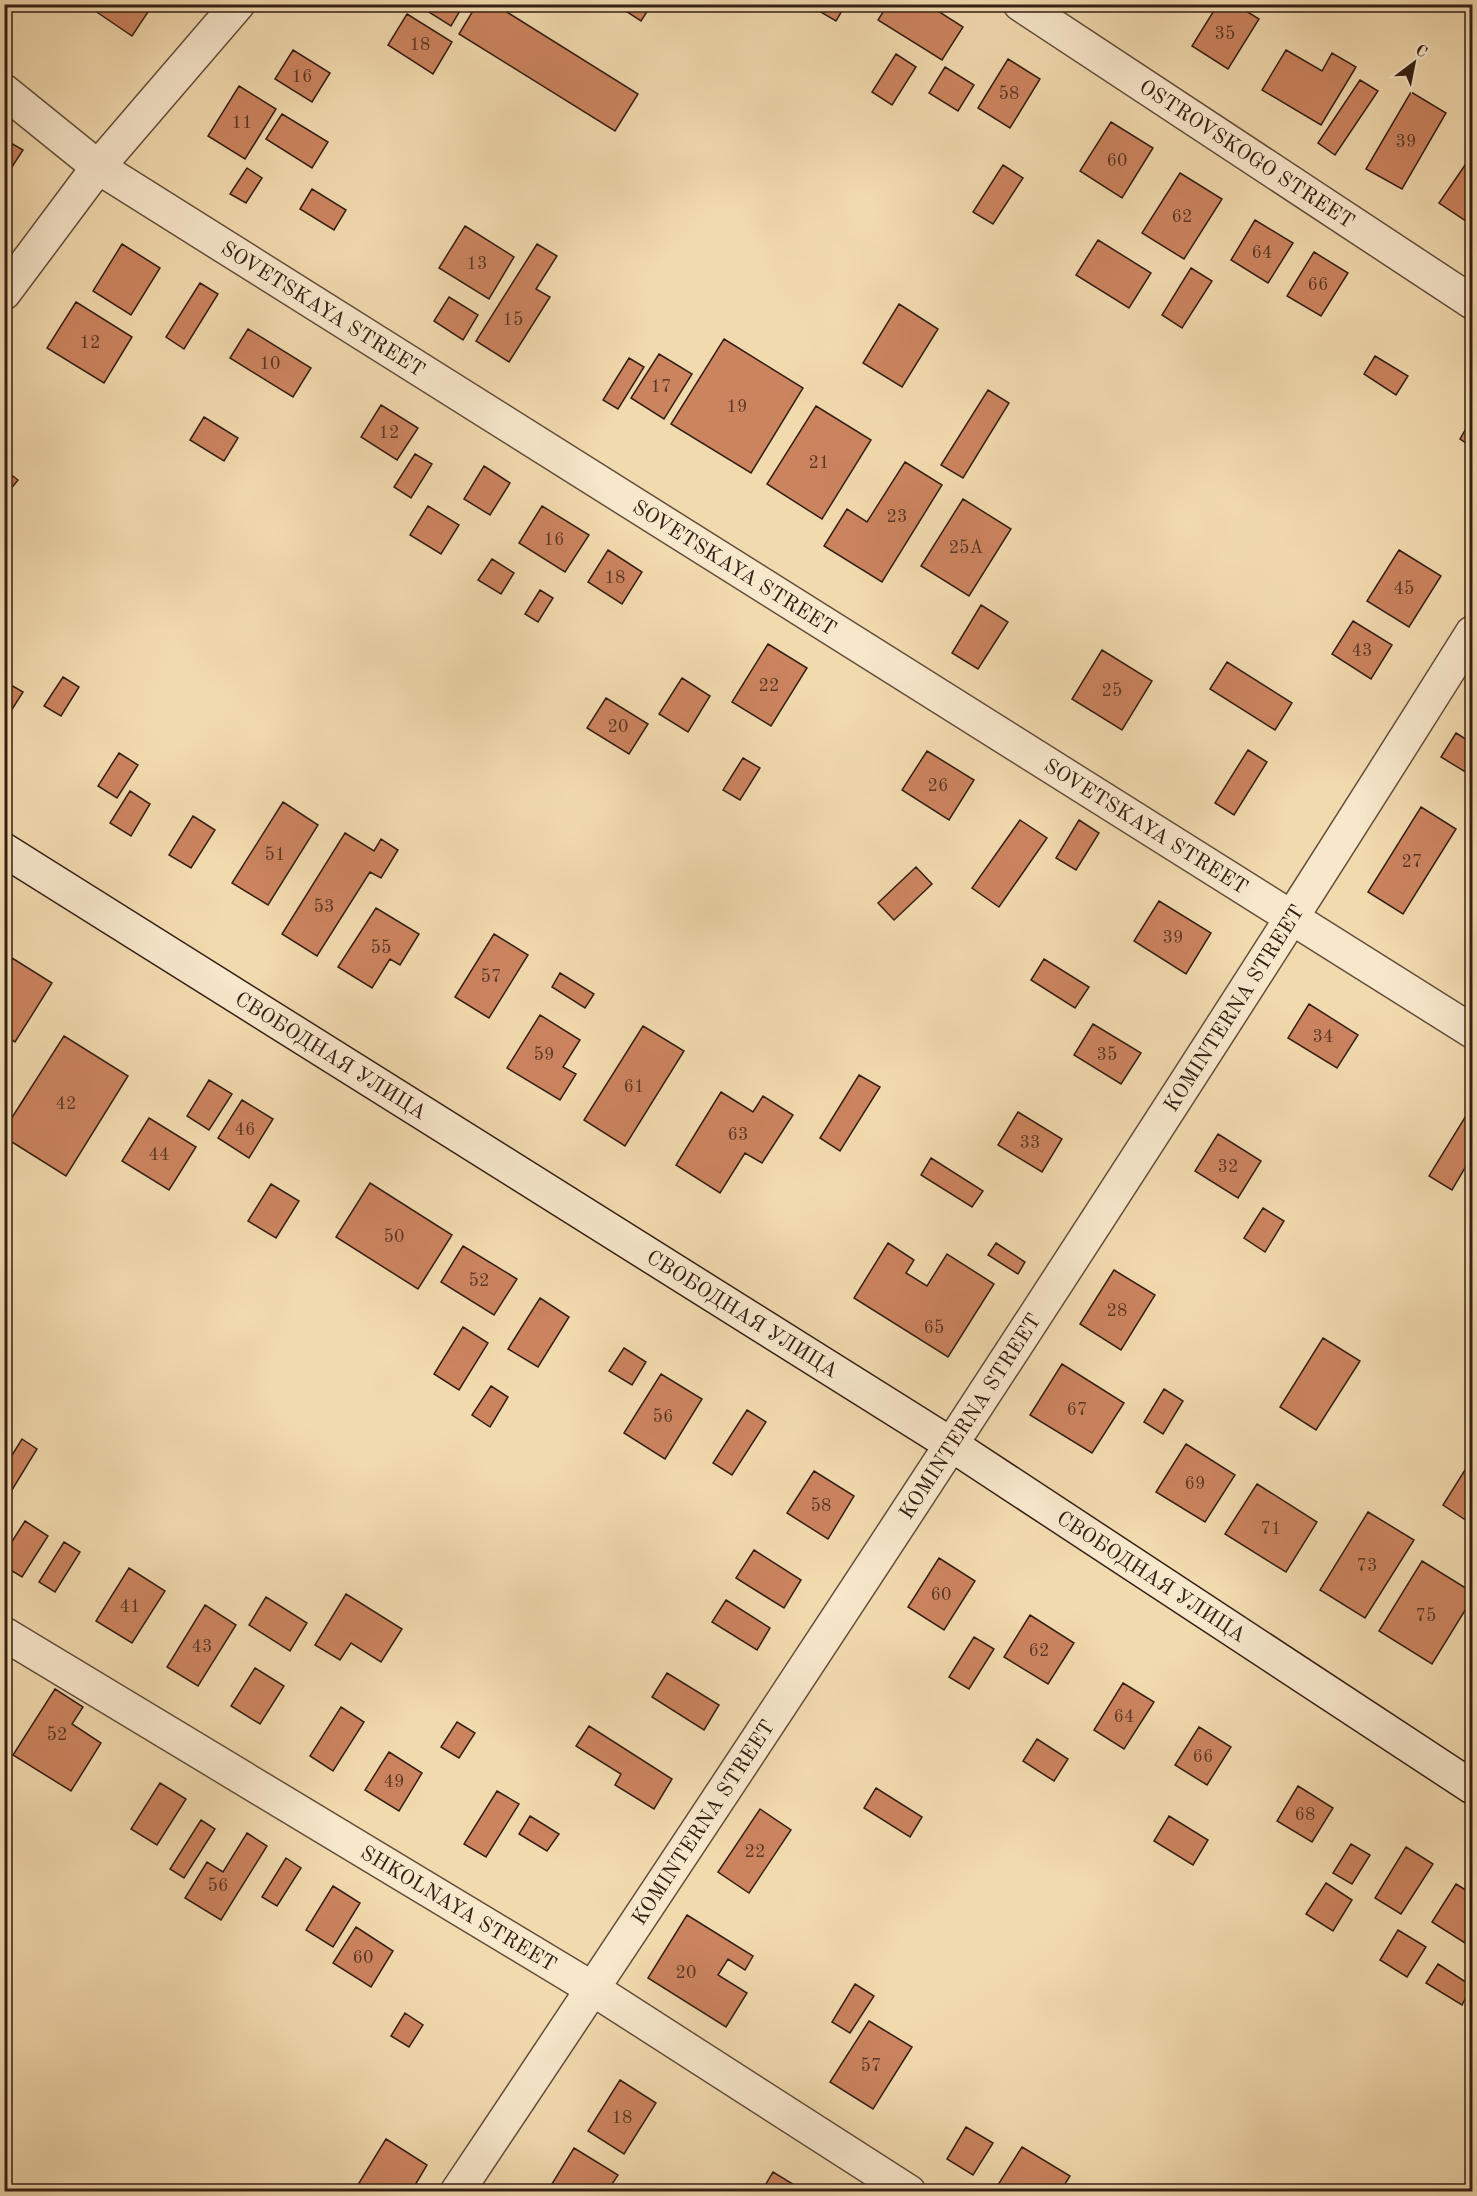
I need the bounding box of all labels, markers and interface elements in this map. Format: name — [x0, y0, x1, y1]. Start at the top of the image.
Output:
house number: 35 — [1215, 25, 1235, 43]
north arrow — [1384, 33, 1444, 93]
house number: 18 — [410, 36, 430, 54]
text: С — [1412, 42, 1430, 62]
house number: 16 — [292, 68, 312, 86]
street label: OSTROVSKOGO STREET — [1135, 77, 1357, 233]
house number: 58 — [999, 85, 1019, 103]
house number: 11 — [232, 114, 252, 132]
house number: 39 — [1396, 133, 1416, 151]
house number: 60 — [1107, 152, 1127, 170]
house number: 62 — [1172, 208, 1192, 226]
street label: SOVETSKAYA STREET — [217, 238, 428, 382]
house number: 64 — [1252, 244, 1272, 262]
house number: 13 — [467, 255, 487, 273]
house number: 66 — [1308, 276, 1328, 294]
house number: 15 — [503, 311, 523, 329]
house number: 12 — [80, 334, 100, 352]
house number: 10 — [260, 355, 280, 373]
house number: 17 — [651, 378, 671, 396]
house number: 19 — [727, 398, 747, 416]
house number: 12 — [379, 424, 399, 442]
house number: 21 — [809, 454, 829, 472]
street label: SOVETSKAYA STREET — [628, 497, 839, 640]
house number: 23 — [887, 508, 907, 526]
house number: 16 — [544, 531, 564, 549]
house number: 25А — [949, 539, 984, 557]
house number: 18 — [605, 569, 625, 587]
house number: 45 — [1394, 580, 1414, 598]
house number: 43 — [1352, 642, 1372, 660]
house number: 22 — [759, 677, 779, 695]
house number: 25 — [1102, 682, 1122, 700]
house number: 20 — [608, 718, 628, 736]
street label: SOVETSKAYA STREET — [1040, 756, 1251, 899]
house number: 26 — [928, 777, 948, 795]
house number: 51 — [265, 846, 285, 864]
house number: 27 — [1402, 853, 1422, 871]
house number: 53 — [314, 898, 334, 916]
street label: KOMINTERNA STREET — [1161, 902, 1309, 1116]
house number: 39 — [1163, 929, 1183, 947]
house number: 55 — [371, 939, 391, 957]
house number: 57 — [481, 968, 501, 986]
street label: СВОБОДНАЯ УЛИЦА — [231, 989, 429, 1124]
house number: 34 — [1313, 1028, 1333, 1046]
house number: 59 — [534, 1046, 554, 1064]
house number: 35 — [1097, 1046, 1117, 1064]
house number: 61 — [624, 1078, 644, 1096]
house number: 42 — [56, 1095, 76, 1113]
house number: 46 — [235, 1121, 255, 1139]
house number: 63 — [728, 1126, 748, 1144]
house number: 33 — [1020, 1134, 1040, 1152]
house number: 44 — [149, 1146, 169, 1164]
house number: 32 — [1218, 1158, 1238, 1176]
house number: 50 — [384, 1228, 404, 1246]
street label: СВОБОДНАЯ УЛИЦА — [642, 1247, 841, 1383]
house number: 52 — [469, 1272, 489, 1290]
house number: 28 — [1107, 1302, 1127, 1320]
street label: KOMINTERNA STREET — [896, 1310, 1046, 1524]
house number: 65 — [924, 1319, 944, 1337]
house number: 67 — [1067, 1401, 1087, 1419]
house number: 56 — [653, 1408, 673, 1426]
house number: 69 — [1185, 1475, 1205, 1493]
house number: 58 — [811, 1497, 831, 1515]
street label: СВОБОДНАЯ УЛИЦА — [1052, 1508, 1249, 1647]
house number: 71 — [1261, 1520, 1281, 1538]
house number: 73 — [1357, 1557, 1377, 1575]
house number: 60 — [931, 1586, 951, 1604]
house number: 41 — [120, 1598, 140, 1616]
house number: 75 — [1416, 1607, 1436, 1625]
house number: 43 — [192, 1638, 212, 1656]
house number: 62 — [1029, 1642, 1049, 1660]
house number: 64 — [1114, 1708, 1134, 1726]
street label: KOMINTERNA STREET — [629, 1717, 779, 1929]
house number: 52 — [47, 1726, 67, 1744]
house number: 66 — [1193, 1748, 1213, 1766]
house number: 49 — [384, 1773, 404, 1791]
house number: 68 — [1295, 1806, 1315, 1824]
street label: SHKOLNAYA STREET — [356, 1842, 560, 1976]
house number: 22 — [745, 1843, 765, 1861]
house number: 56 — [208, 1877, 228, 1895]
house number: 60 — [353, 1949, 373, 1967]
house number: 20 — [676, 1964, 696, 1982]
house number: 57 — [861, 2057, 881, 2075]
house number: 18 — [612, 2109, 632, 2127]

